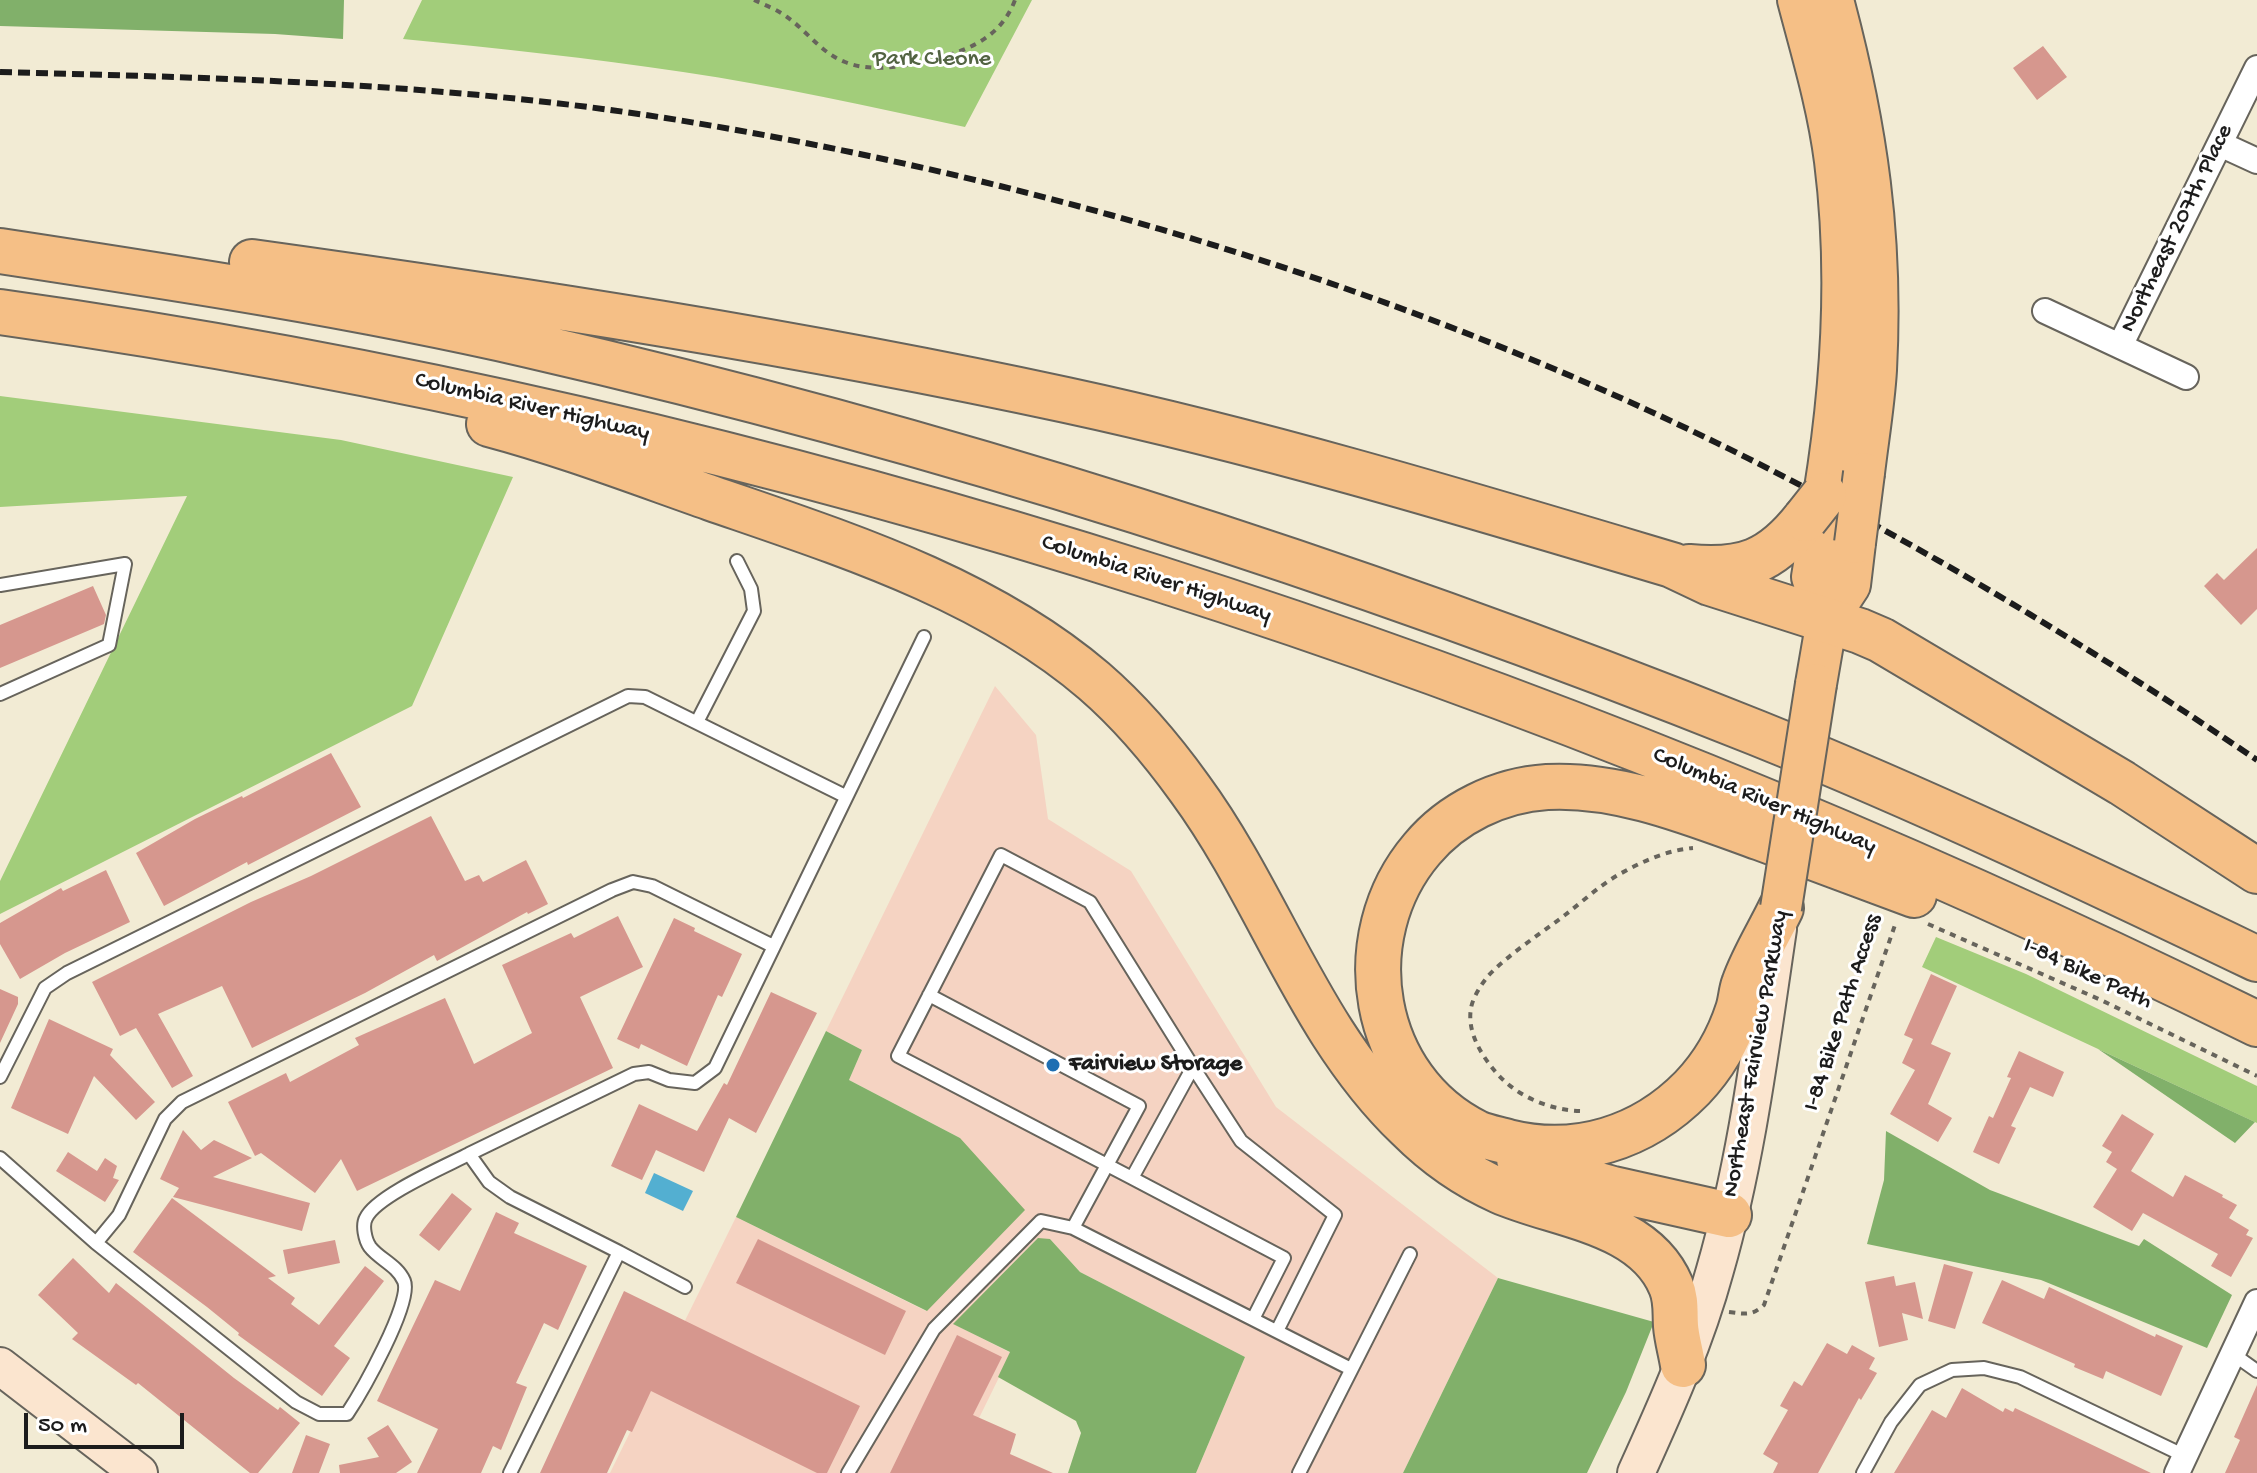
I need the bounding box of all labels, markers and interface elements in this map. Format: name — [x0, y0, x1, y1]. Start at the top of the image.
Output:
park label: Park Cleone — [873, 46, 991, 74]
street label: Northeast 207th Place — [2115, 120, 2241, 338]
street label: Columbia River Highway — [412, 367, 652, 449]
street label: Columbia River Highway — [1037, 529, 1275, 631]
street label: Columbia River Highway — [1648, 742, 1880, 862]
street label: Northeast Fairview Parkway — [1718, 908, 1796, 1200]
street label: I-84 Bike Path Access — [1799, 911, 1889, 1115]
street label: I-84 Bike Path — [2018, 933, 2156, 1017]
place label: Fairview Storage — [1069, 1051, 1242, 1079]
marker: Fairview Storage — [1044, 1056, 1062, 1074]
scale bar — [28, 1397, 188, 1447]
text: 50 m — [38, 1412, 87, 1441]

